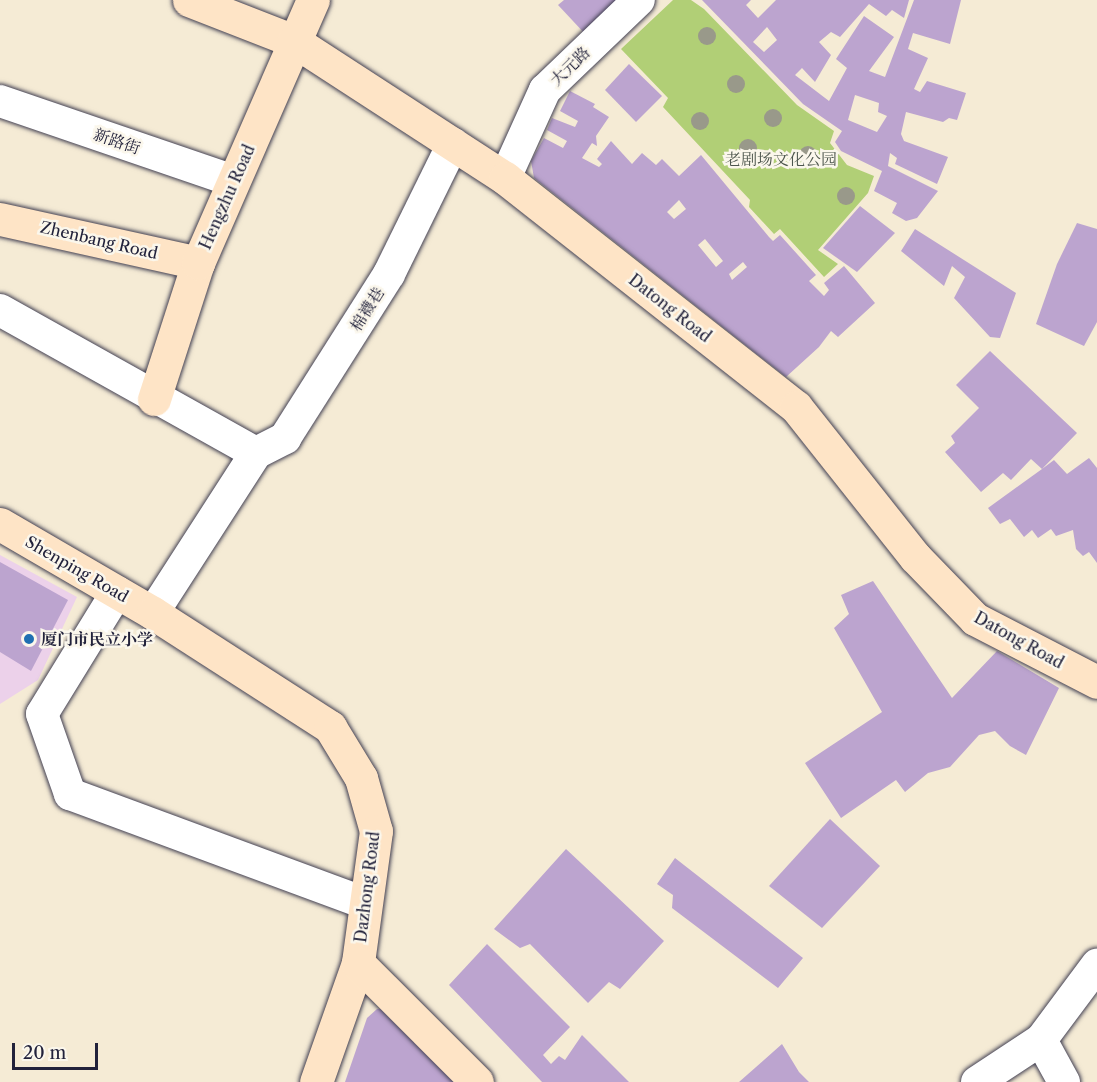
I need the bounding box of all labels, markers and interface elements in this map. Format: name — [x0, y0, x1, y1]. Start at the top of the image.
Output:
street label: 大元路 — [546, 42, 594, 90]
street label: 新路街 — [91, 124, 143, 158]
street label: Hengzhu Road — [195, 142, 259, 252]
park label: 老剧场文化公园 — [725, 149, 837, 169]
street label: Zhenbang Road — [38, 217, 160, 263]
street label: Datong Road — [625, 270, 715, 346]
street label: 棉襪巷 — [346, 284, 388, 334]
street label: Shenping Road — [22, 532, 132, 606]
street label: Datong Road — [971, 608, 1067, 672]
place label: 厦门市民立小学 — [41, 629, 153, 649]
marker: 厦门市民立小学 — [22, 632, 36, 646]
street label: Dazhong Road — [351, 830, 383, 944]
scale bar — [15, 1031, 100, 1069]
text: 20 m — [23, 1042, 66, 1064]

